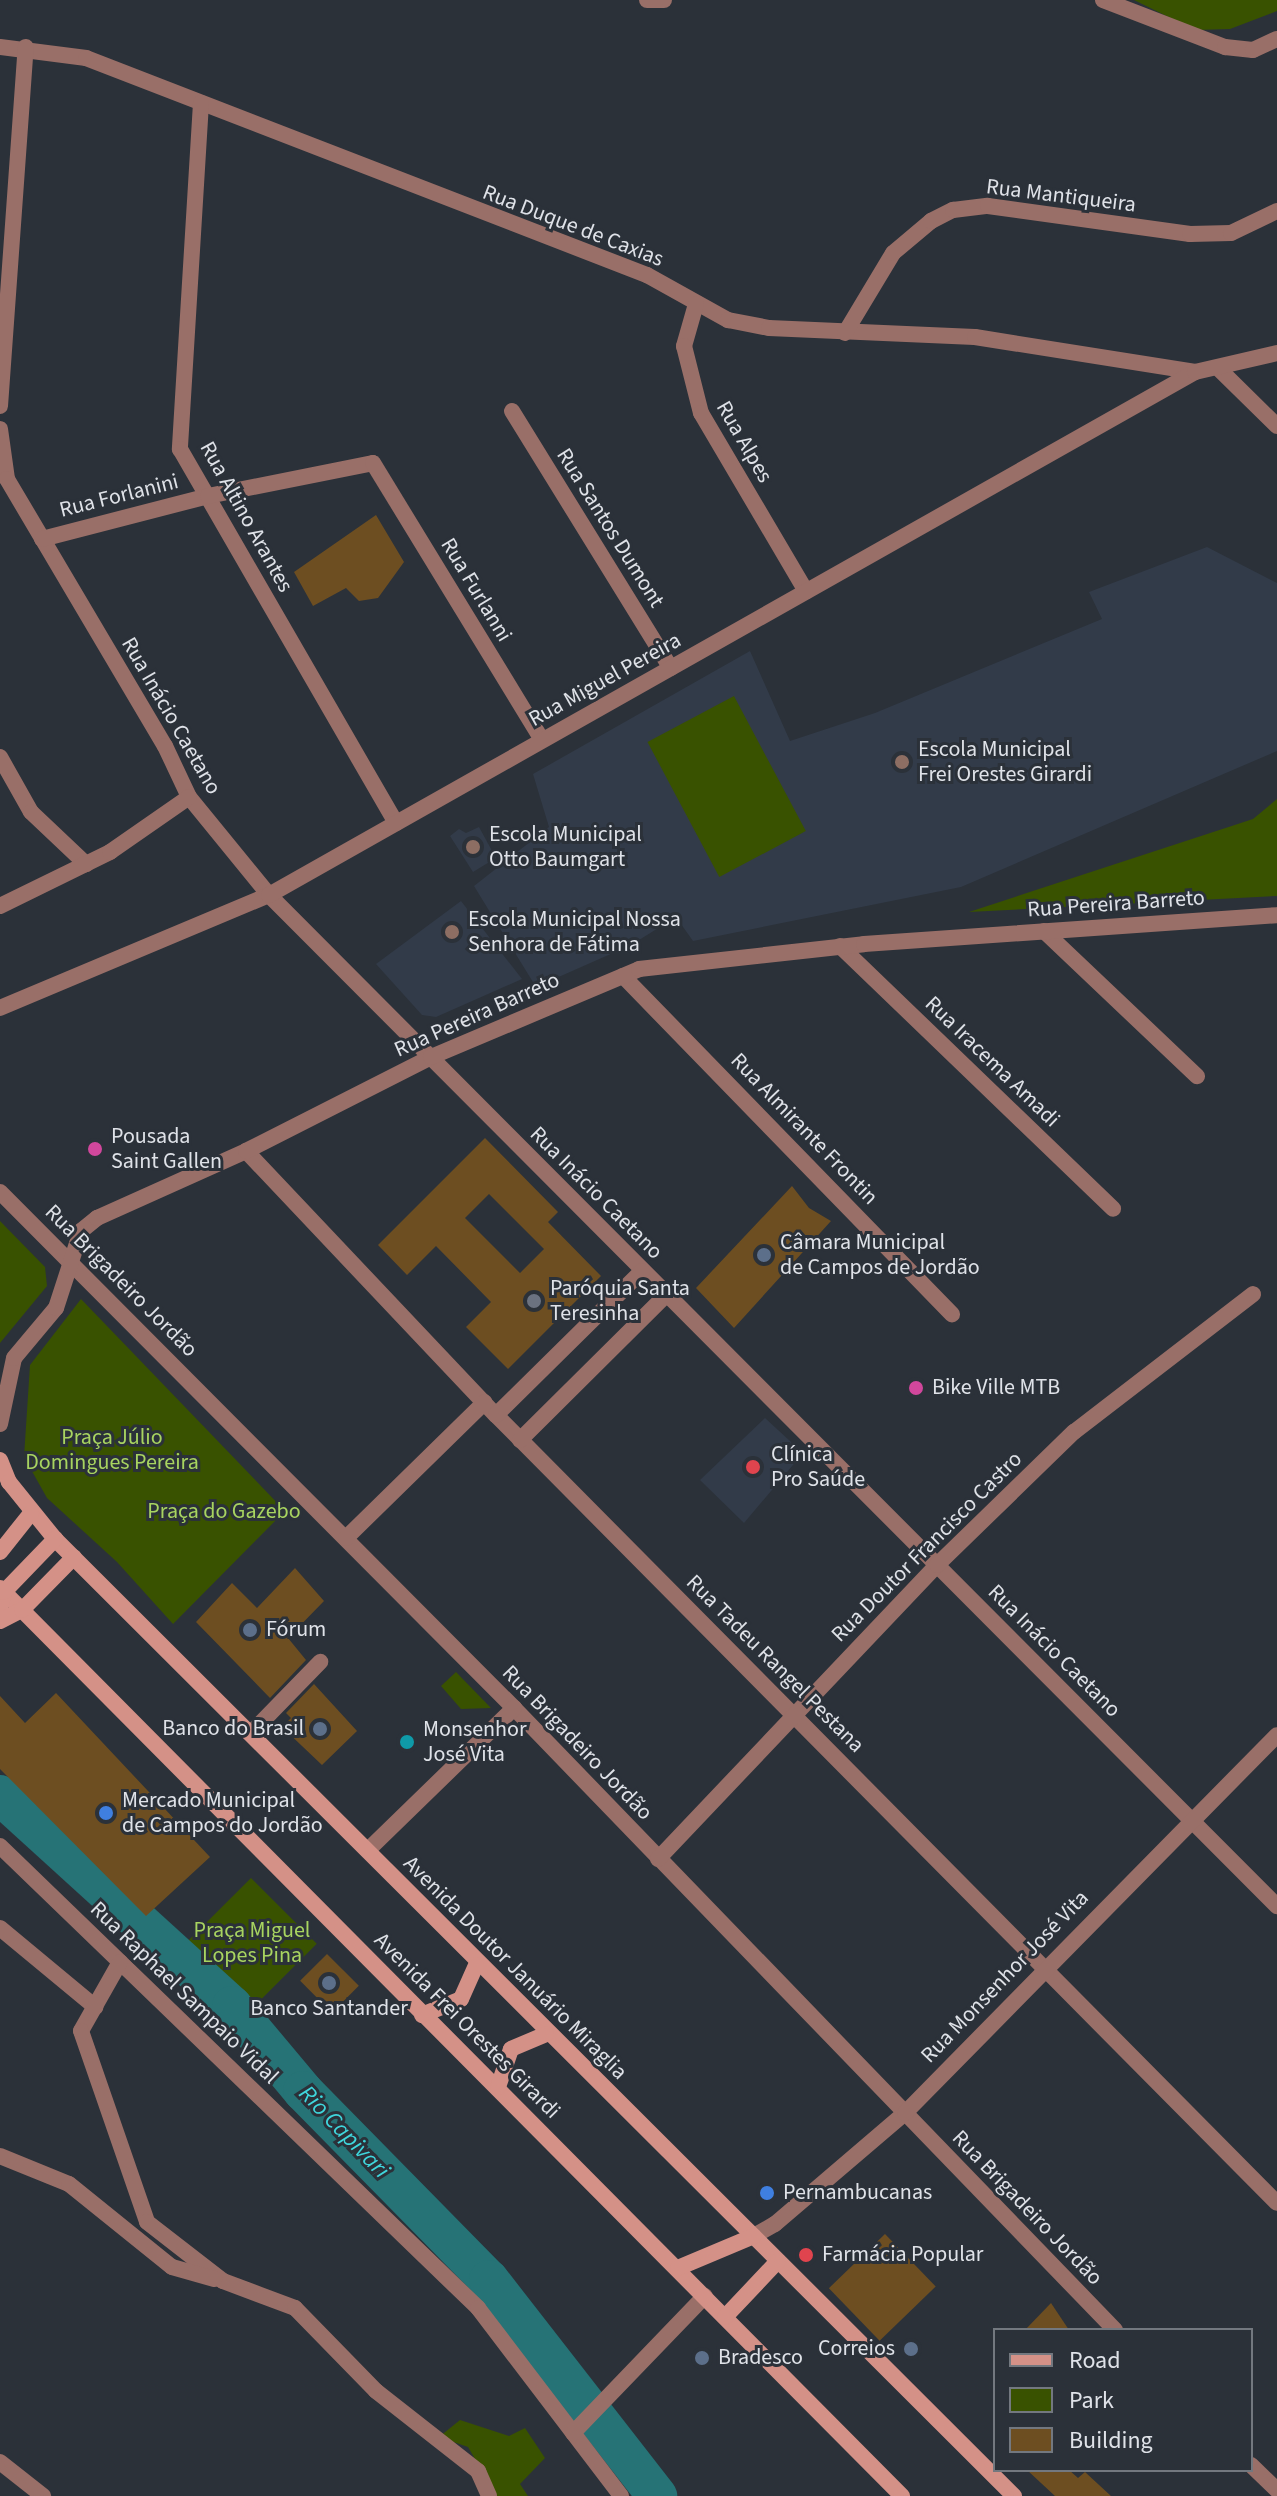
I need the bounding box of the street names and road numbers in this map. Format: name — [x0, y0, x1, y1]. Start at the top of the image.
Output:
street label: Rua Mantiqueira — [985, 174, 1137, 218]
street label: Rua Duque de Caxias — [479, 179, 667, 273]
street label: Rua Alpes — [710, 396, 778, 488]
street label: Rua Altino Arantes — [194, 437, 298, 597]
street label: Rua Santos Dumont — [550, 444, 670, 612]
street label: Rua Forlanini — [57, 468, 181, 524]
street label: Rua Furlanni — [435, 533, 517, 647]
street label: Rua Miguel Pereira — [524, 627, 686, 733]
street label: Rua Inácio Caetano — [115, 633, 227, 799]
street label: Rua Pereira Barreto — [1026, 885, 1206, 923]
street label: Rua Pereira Barreto — [390, 967, 564, 1063]
street label: Rua Iracema Amadi — [919, 991, 1065, 1133]
street label: Rua Almirante Frontin — [725, 1048, 883, 1210]
street label: Rua Inácio Caetano — [524, 1121, 668, 1265]
street label: Rua Brigadeiro Jordão — [39, 1199, 203, 1363]
street label: Rua Doutor Francisco Castro — [826, 1446, 1028, 1648]
street label: Rua Tadeu Rangel Pestana — [681, 1570, 869, 1758]
street label: Rua Inácio Caetano — [982, 1579, 1126, 1723]
street label: Rua Brigadeiro Jordão — [496, 1660, 658, 1826]
street label: Avenida Doutor Januário Miraglia — [398, 1851, 632, 2085]
street label: Rua Monsenhor José Vita — [916, 1885, 1094, 2069]
street label: Rua Raphael Sampaio Vidal — [85, 1896, 283, 2090]
street label: Avenida Frei Orestes Girardi — [369, 1928, 565, 2124]
street label: Rua Brigadeiro Jordão — [946, 2125, 1108, 2291]

